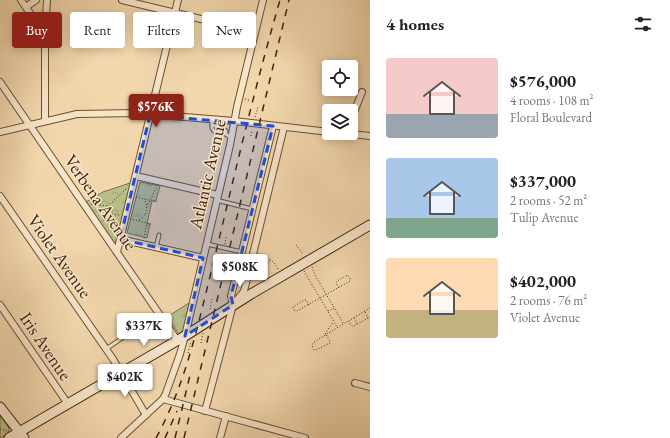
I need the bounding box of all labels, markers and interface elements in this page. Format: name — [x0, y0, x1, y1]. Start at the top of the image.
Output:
chip: Buy — [12, 12, 62, 48]
chip: Rent — [70, 12, 125, 48]
chip: Filters — [133, 12, 194, 48]
chip: New — [202, 12, 256, 48]
text: 4 homes — [386, 13, 444, 35]
icon: filters — [632, 13, 654, 35]
map controls — [322, 60, 358, 140]
button: locate — [322, 60, 358, 96]
text: $576,000 — [510, 70, 576, 92]
icon: home — [418, 74, 466, 122]
text: 4 rooms · 108 m² — [510, 92, 594, 109]
pin: $576K — [128, 94, 184, 128]
text: $576K — [138, 98, 174, 115]
button: layers — [322, 104, 358, 140]
text: Floral Boulevard — [510, 109, 592, 126]
street label: Atlantic Avenue — [183, 117, 231, 232]
street label: Verbena Avenue — [60, 150, 142, 254]
text: $337,000 — [510, 170, 576, 192]
icon: home — [418, 174, 466, 222]
text: 2 rooms · 52 m² — [510, 192, 587, 209]
text: Tulip Avenue — [510, 209, 579, 226]
street label: Violet Avenue — [23, 210, 97, 302]
pin: $508K — [212, 254, 268, 288]
text: $508K — [222, 258, 258, 275]
text: $402,000 — [510, 270, 576, 292]
icon: home — [418, 274, 466, 322]
text: 2 rooms · 76 m² — [510, 292, 587, 309]
street label: Iris Avenue — [15, 307, 77, 385]
text: Violet Avenue — [510, 309, 580, 326]
pin: $337K — [116, 313, 172, 347]
text: $337K — [126, 317, 162, 334]
pin: $402K — [97, 364, 153, 398]
text: $402K — [107, 368, 143, 385]

